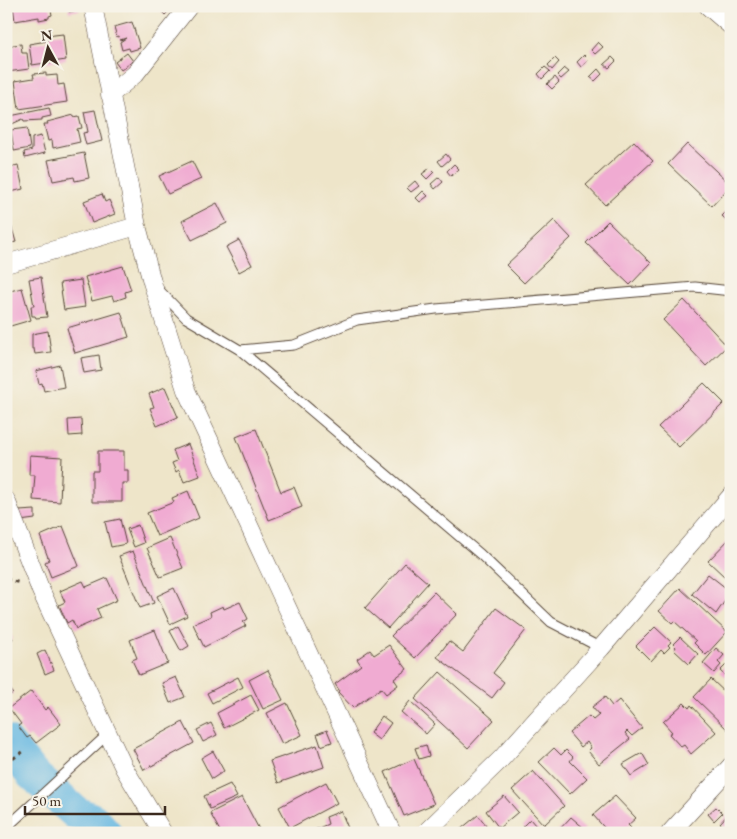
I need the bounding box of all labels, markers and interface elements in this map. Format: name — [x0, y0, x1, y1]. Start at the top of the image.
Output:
north arrow — [22, 22, 72, 72]
text: N — [40, 25, 54, 45]
scale bar — [25, 784, 165, 816]
text: 50 m — [32, 791, 61, 810]

